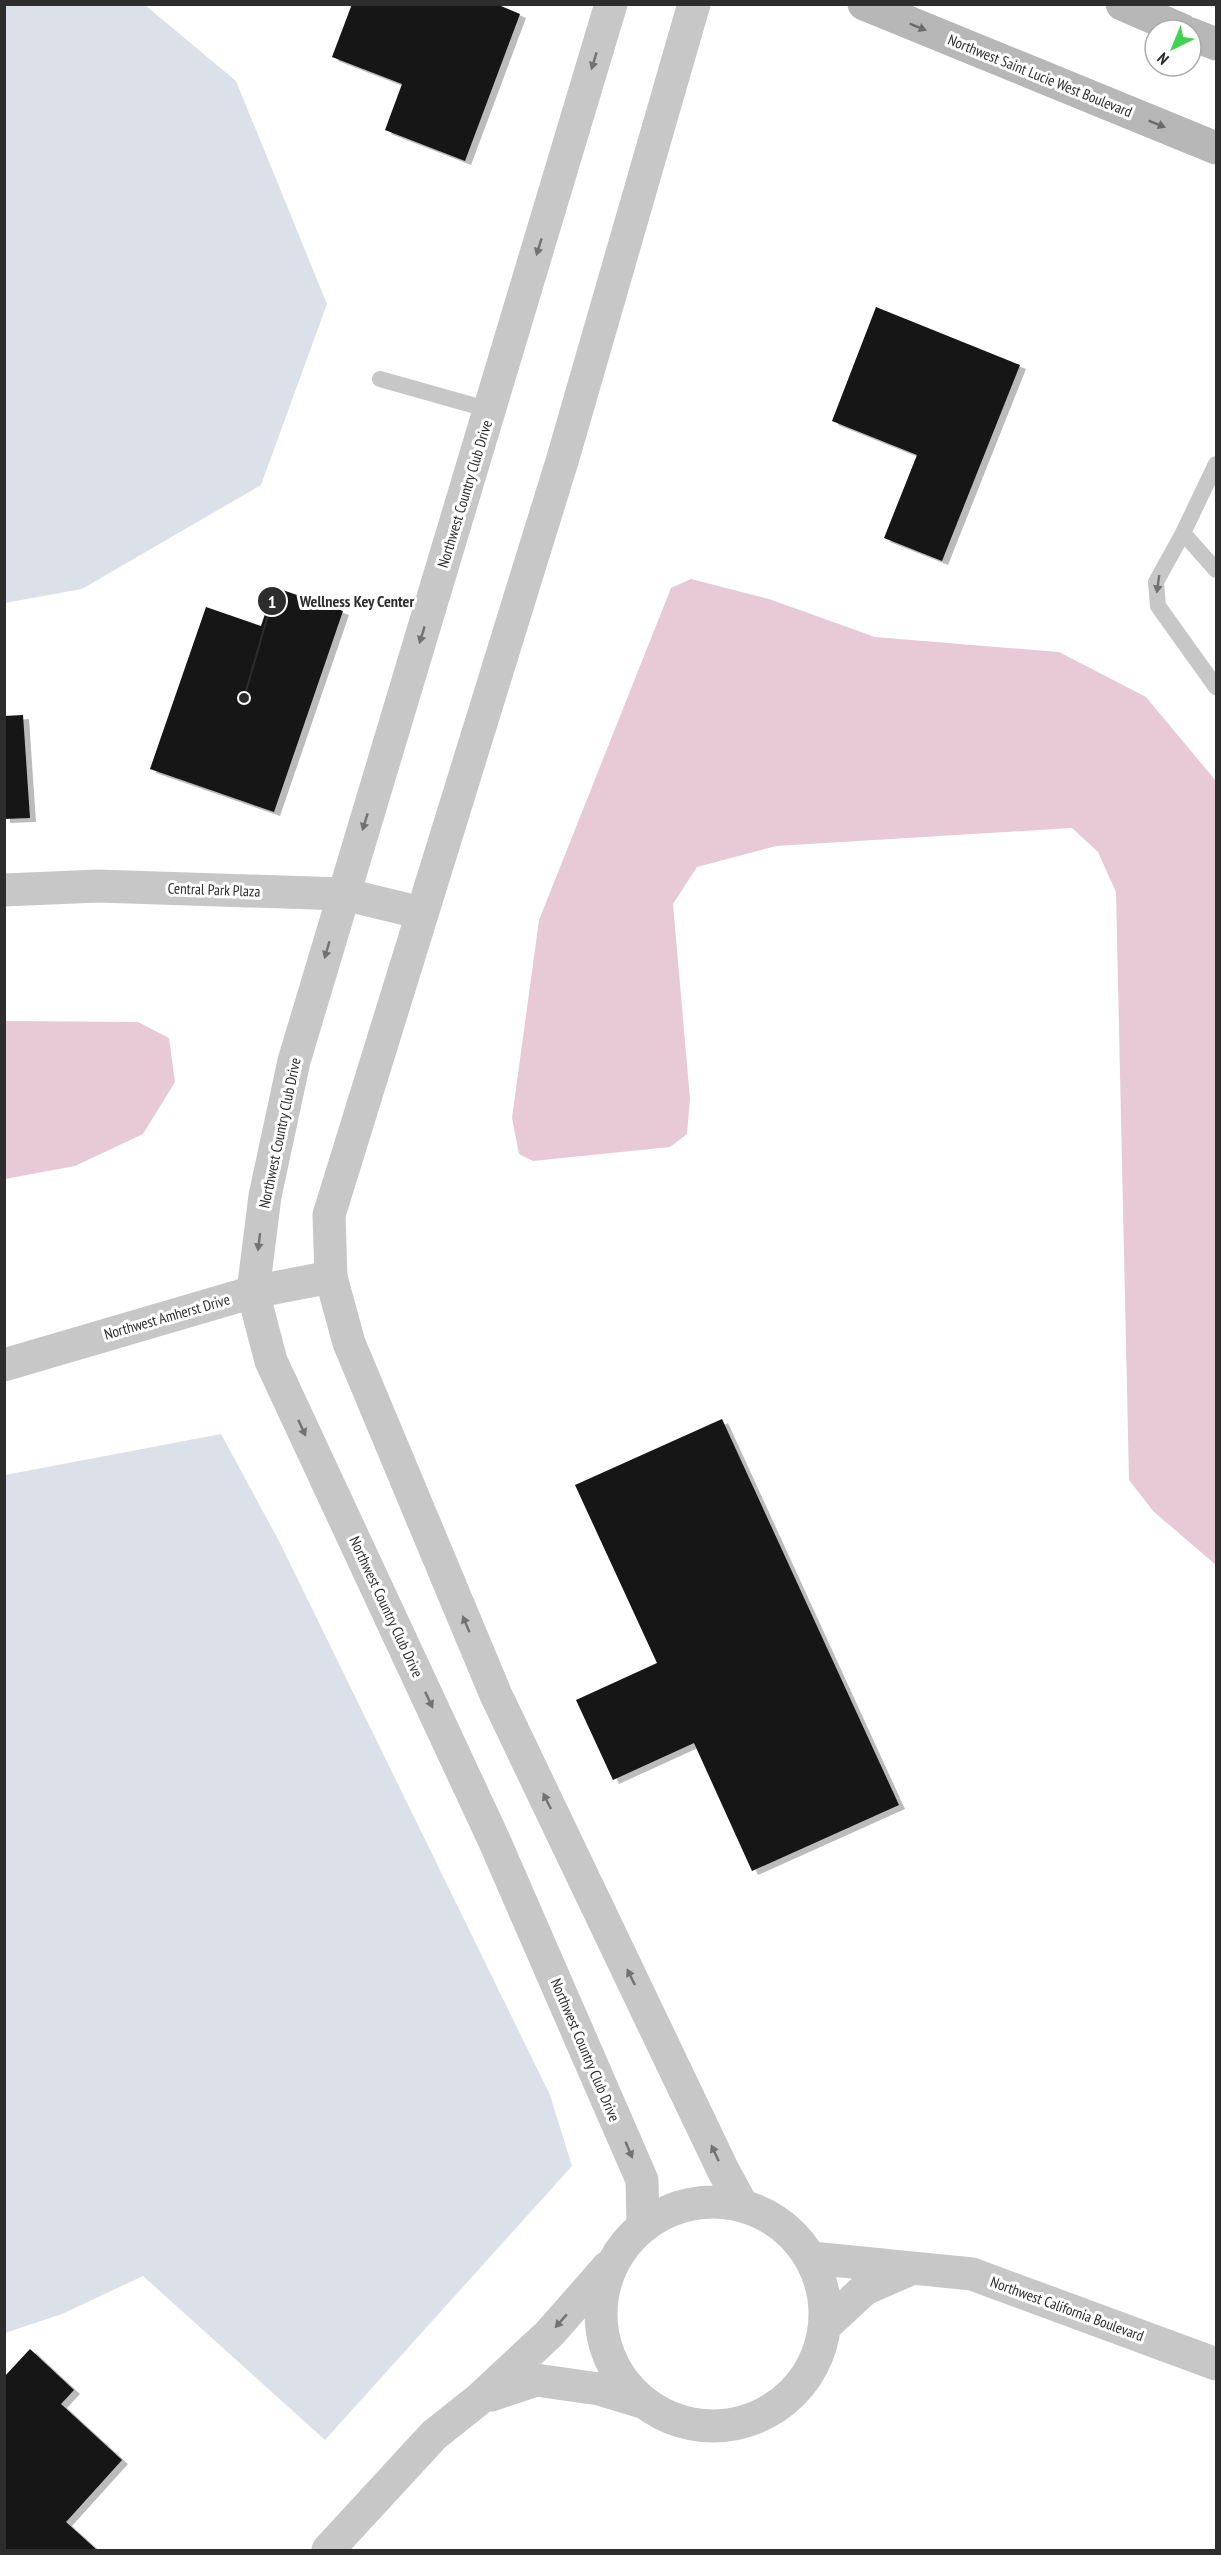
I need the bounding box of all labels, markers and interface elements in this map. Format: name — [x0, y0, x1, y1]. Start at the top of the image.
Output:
north arrow — [1143, 18, 1203, 78]
one-way arrow — [909, 23, 927, 32]
street label: Northwest Saint Lucie West Boulevard — [945, 30, 1135, 121]
text: N — [1153, 49, 1173, 69]
one-way arrow — [589, 52, 598, 70]
one-way arrow — [1148, 120, 1166, 129]
one-way arrow — [534, 239, 543, 257]
street label: Northwest Country Club Drive — [433, 418, 496, 570]
one-way arrow — [1154, 575, 1163, 594]
callout: Wellness Key Center — [257, 584, 426, 618]
text: 1 — [268, 590, 276, 613]
text: Wellness Key Center — [299, 591, 414, 611]
one-way arrow — [417, 626, 426, 644]
one-way arrow — [360, 813, 369, 831]
street label: Central Park Plaza — [167, 878, 261, 901]
one-way arrow — [322, 941, 331, 959]
street label: Northwest Country Club Drive — [254, 1056, 305, 1210]
one-way arrow — [255, 1233, 264, 1252]
street label: Northwest Amherst Drive — [102, 1289, 232, 1344]
one-way arrow — [298, 1419, 307, 1436]
street label: Northwest Country Club Drive — [345, 1533, 427, 1680]
one-way arrow — [461, 1615, 470, 1633]
one-way arrow — [424, 1691, 433, 1708]
one-way arrow — [542, 1793, 551, 1810]
one-way arrow — [626, 1969, 636, 1986]
street label: Northwest Country Club Drive — [547, 1975, 624, 2124]
one-way arrow — [624, 2142, 634, 2160]
one-way arrow — [710, 2144, 720, 2162]
street label: Northwest California Boulevard — [988, 2272, 1146, 2345]
one-way arrow — [554, 2313, 567, 2329]

